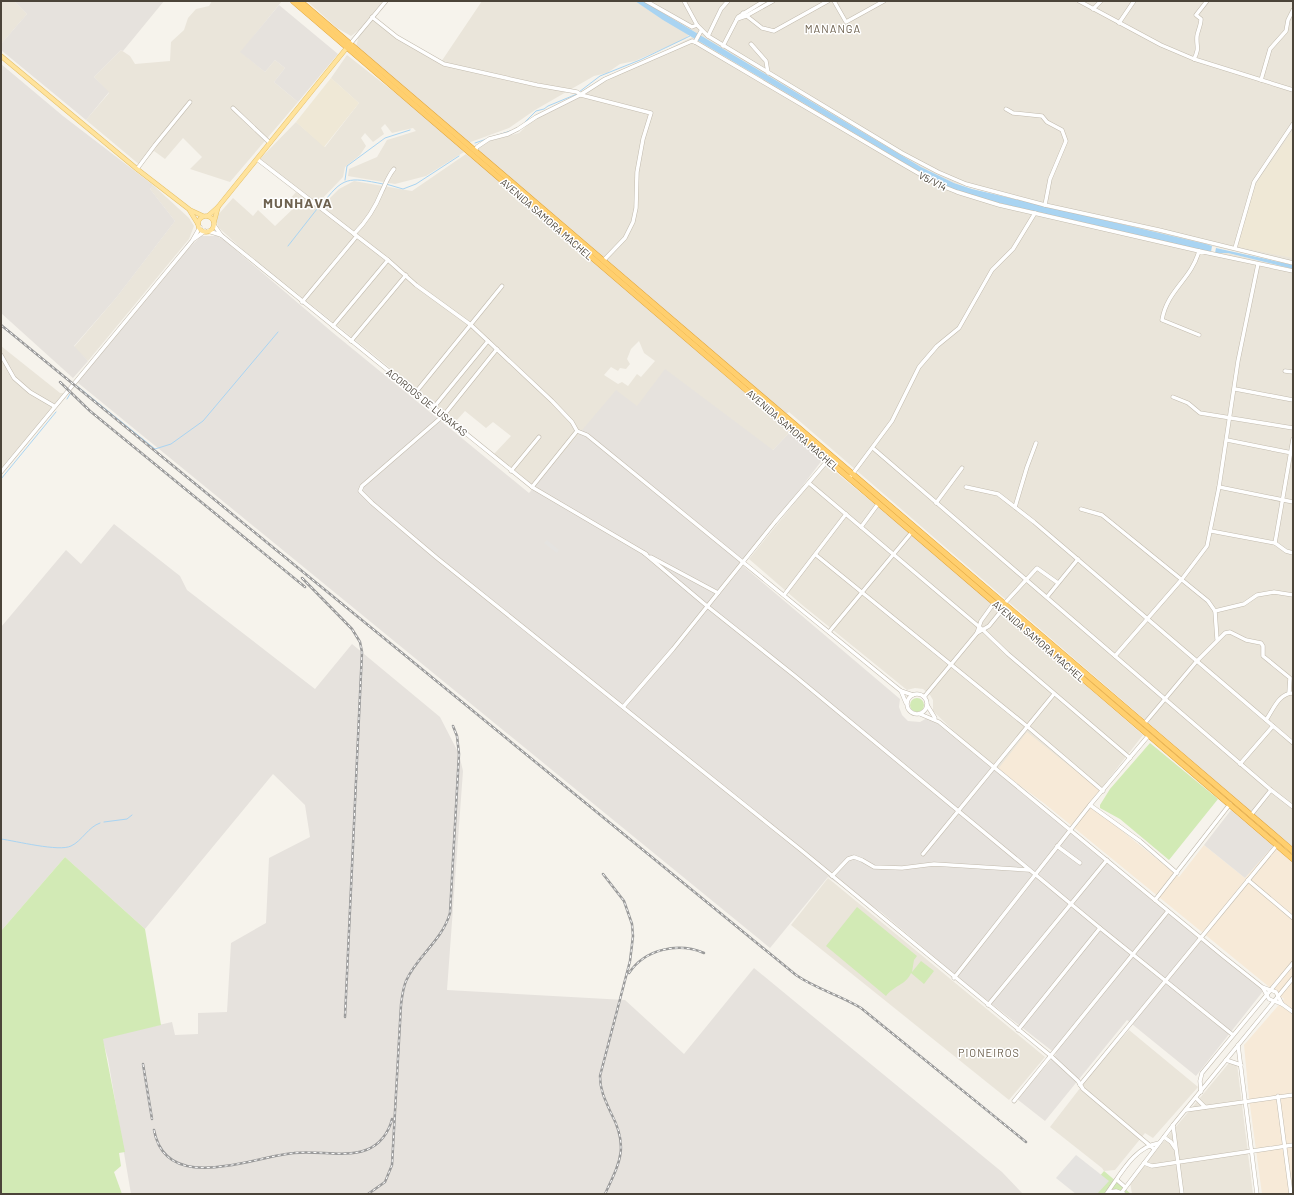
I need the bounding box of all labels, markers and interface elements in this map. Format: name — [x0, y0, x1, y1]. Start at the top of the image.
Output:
district label: MANANGA — [805, 22, 861, 35]
street label: V5/V14 — [917, 169, 949, 193]
street label: AVENIDA SAMORA MACHEL — [499, 176, 596, 262]
district label: MUNHAVA — [263, 194, 333, 211]
street label: ACORDOS DE LUSAKAS — [384, 366, 470, 438]
street label: AVENIDA SAMORA MACHEL — [745, 387, 842, 473]
street label: AVENIDA SAMORA MACHEL — [991, 598, 1088, 684]
district label: PIONEIROS — [958, 1046, 1020, 1059]

